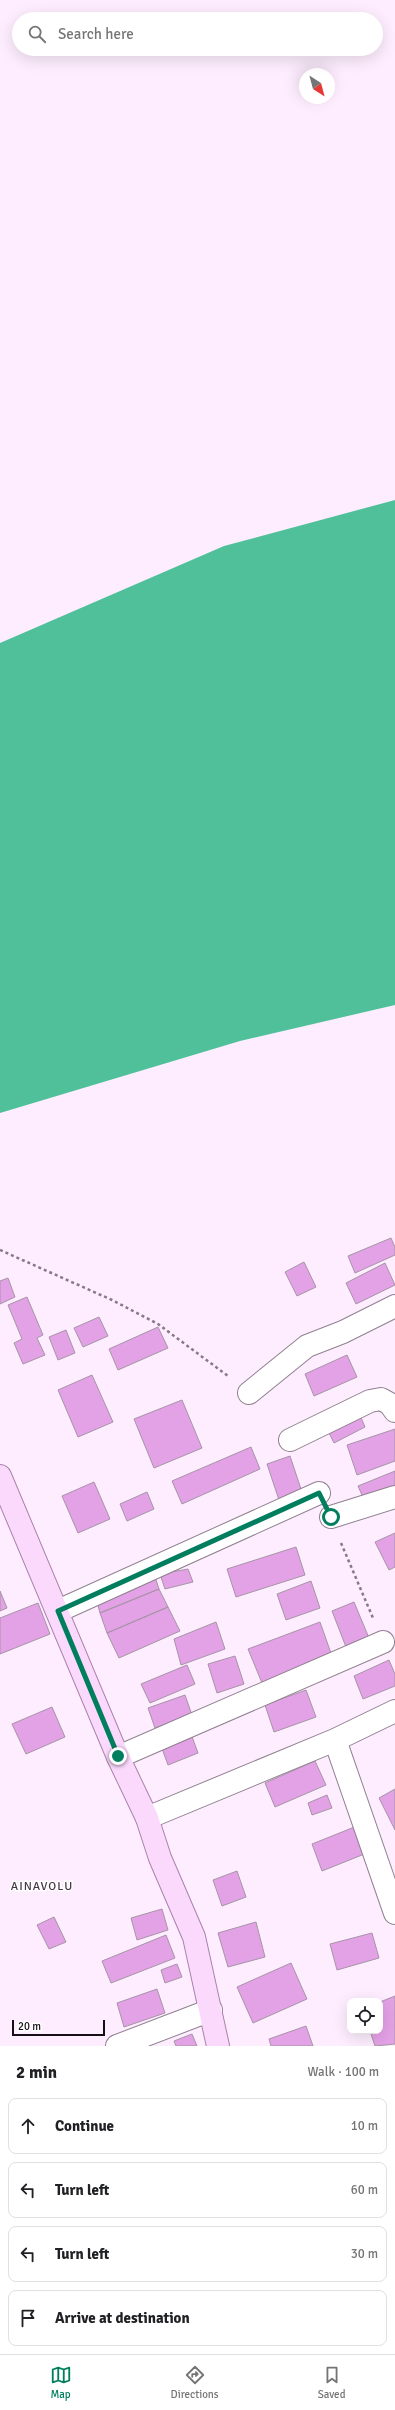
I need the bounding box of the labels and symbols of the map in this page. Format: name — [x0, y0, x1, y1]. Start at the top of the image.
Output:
north arrow — [299, 68, 335, 104]
route start — [322, 1508, 340, 1526]
route end — [109, 1747, 127, 1765]
district label: AINAVOLU — [11, 1879, 73, 1894]
scale bar — [12, 2018, 105, 2037]

